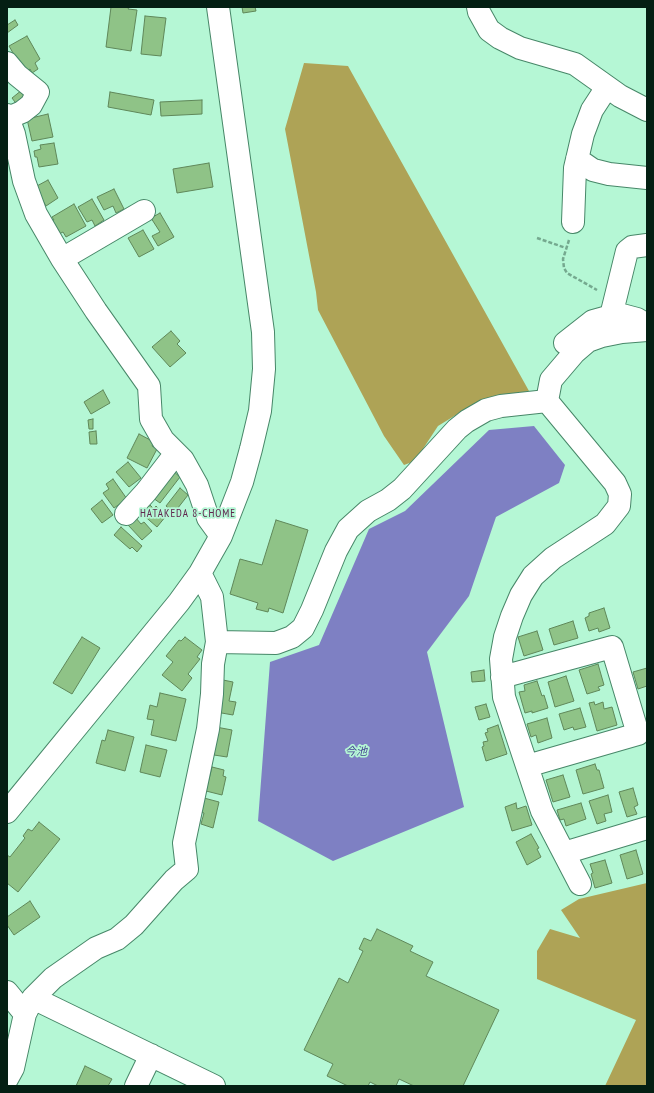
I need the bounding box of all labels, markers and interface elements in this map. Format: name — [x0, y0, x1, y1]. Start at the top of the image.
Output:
district label: HATAKEDA 8-CHOME — [140, 507, 236, 521]
water label: 今池 — [345, 745, 367, 759]

